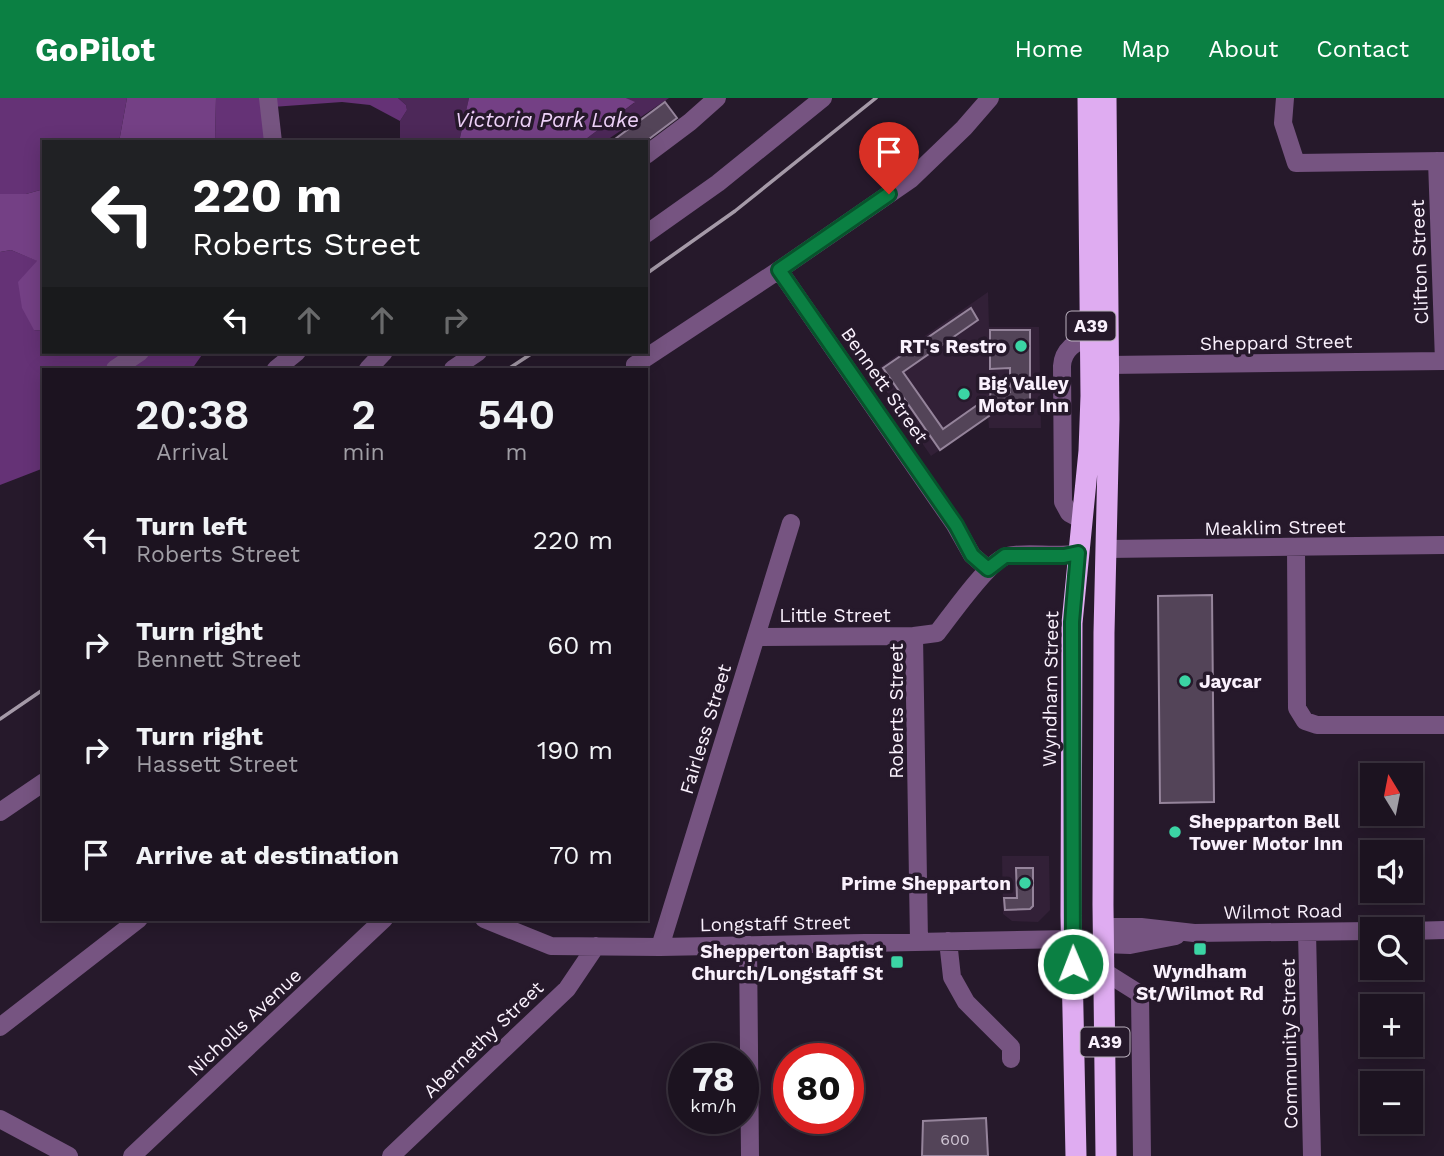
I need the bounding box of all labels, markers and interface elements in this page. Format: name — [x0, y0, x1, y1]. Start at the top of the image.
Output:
text: GoPilot — [35, 30, 155, 69]
text: Home — [1015, 35, 1083, 63]
text: Map — [1121, 35, 1170, 63]
text: About — [1208, 35, 1278, 63]
text: Contact — [1316, 35, 1409, 63]
water label: Victoria Park Lake — [455, 107, 639, 132]
pin — [859, 122, 919, 194]
icon: arrive — [870, 133, 908, 171]
text: 220 m — [192, 166, 342, 224]
icon: left — [77, 168, 168, 259]
street label: Clifton Street — [1406, 199, 1433, 325]
text: Roberts Street — [192, 225, 420, 263]
icon: left — [217, 301, 255, 339]
icon: ahead — [290, 301, 328, 339]
icon: ahead — [363, 301, 401, 339]
icon: right — [436, 301, 474, 339]
road number: A39 — [1066, 311, 1116, 340]
street label: Bennett Street — [836, 323, 933, 448]
street label: Sheppard Street — [1200, 330, 1352, 355]
place label: RT's Restro — [900, 335, 1007, 358]
marker: RT's Restro — [1013, 338, 1029, 354]
place label: Big Valley Motor Inn — [978, 372, 1069, 417]
marker: Big Valley Motor Inn — [956, 386, 972, 402]
text: 20:38 — [135, 390, 250, 439]
text: 2 — [351, 390, 376, 439]
text: 540 — [477, 390, 555, 439]
text: Arrival — [156, 439, 228, 466]
text: min — [342, 439, 385, 466]
text: m — [505, 439, 527, 466]
text: Turn left — [136, 511, 247, 541]
street label: Meaklim Street — [1204, 515, 1346, 540]
icon: left — [77, 521, 115, 559]
text: 220 m — [533, 525, 613, 555]
text: Roberts Street — [136, 541, 300, 568]
street label: Little Street — [779, 604, 891, 627]
street label: Wyndham Street — [1038, 611, 1063, 767]
text: Turn right — [136, 616, 263, 646]
icon: right — [77, 626, 115, 664]
text: 60 m — [547, 630, 613, 660]
street label: Roberts Street — [885, 643, 908, 779]
text: Bennett Street — [136, 646, 301, 673]
street label: Fairless Street — [675, 661, 736, 797]
place label: Jaycar — [1199, 670, 1262, 693]
marker: Jaycar — [1177, 673, 1193, 689]
text: Turn right — [136, 721, 263, 751]
icon: right — [77, 731, 115, 769]
text: 190 m — [537, 735, 613, 765]
text: Hassett Street — [136, 751, 298, 778]
north arrow — [1360, 763, 1423, 826]
map controls — [1360, 763, 1423, 1134]
place label: Shepparton Bell Tower Motor Inn — [1189, 810, 1343, 855]
marker: Shepparton Bell Tower Motor Inn — [1167, 824, 1183, 840]
icon: arrive — [77, 836, 115, 874]
text: Arrive at destination — [136, 840, 399, 870]
text: 70 m — [549, 840, 613, 870]
button: sound — [1360, 840, 1423, 903]
place label: Prime Shepparton — [841, 872, 1011, 895]
marker: Prime Shepparton — [1017, 875, 1033, 891]
street label: Wilmot Road — [1223, 899, 1343, 924]
street label: Longstaff Street — [699, 911, 851, 936]
button: search — [1360, 917, 1423, 980]
position arrow — [1036, 927, 1110, 1001]
place label: Shepperton Baptist Church/Longstaff St — [691, 940, 884, 985]
marker: Wyndham St/Wilmot Rd — [1192, 941, 1208, 957]
marker: Shepperton Baptist Church/Longstaff St — [889, 954, 905, 970]
street label: Community Street — [1277, 959, 1302, 1129]
place label: Wyndham St/Wilmot Rd — [1136, 960, 1264, 1005]
street label: Nicholls Avenue — [183, 964, 306, 1081]
street label: Abernethy Street — [419, 976, 548, 1103]
button: + — [1360, 994, 1423, 1057]
road number: A39 — [1080, 1028, 1130, 1057]
speed limit sign: 80 — [773, 1043, 864, 1134]
text: 78 — [692, 1058, 735, 1100]
button: − — [1360, 1071, 1423, 1134]
text: km/h — [690, 1095, 737, 1116]
house number: 600 — [940, 1130, 970, 1149]

